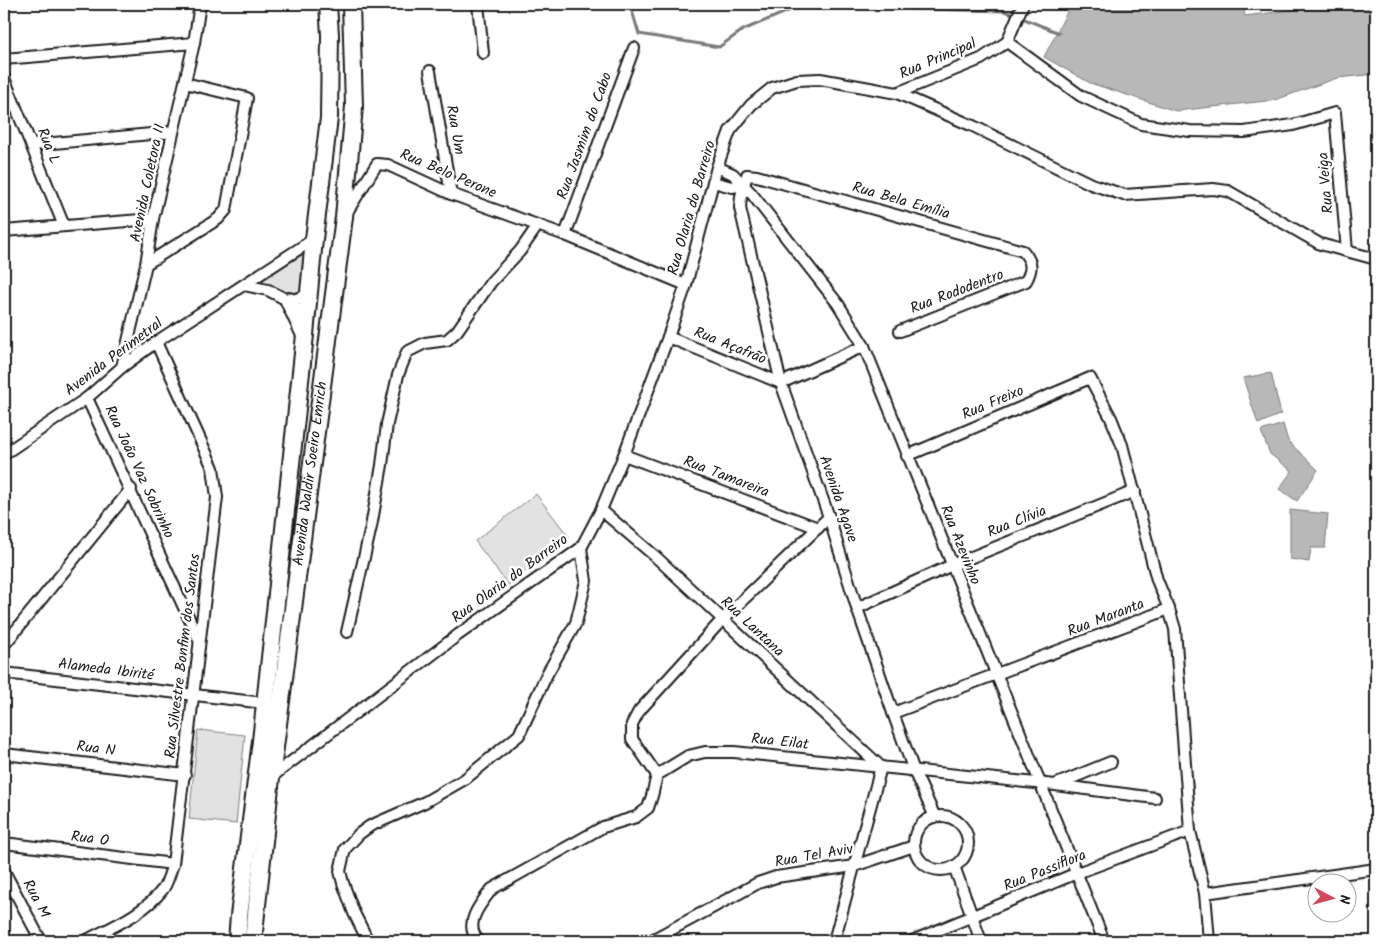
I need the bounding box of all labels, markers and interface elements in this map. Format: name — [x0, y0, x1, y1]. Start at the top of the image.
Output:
street label: Rua Principal — [896, 32, 981, 86]
street label: Rua Jasmim do Cabo — [551, 69, 619, 203]
street label: Rua Um — [439, 103, 471, 157]
street label: Avenida Coletora II — [124, 121, 172, 244]
street label: Rua L — [30, 124, 66, 168]
street label: Rua Olaria do Barreiro — [661, 137, 723, 278]
street label: Rua Belo Perone — [396, 143, 500, 205]
street label: Rua Veiga — [1311, 151, 1341, 215]
street label: Rua Bela Emília — [849, 176, 953, 226]
street label: Rua Rododentro — [907, 263, 1008, 321]
street label: Avenida Perimetral — [60, 312, 169, 402]
street label: Rua Açafrão — [690, 321, 770, 372]
street label: Rua Freixo — [958, 379, 1028, 427]
street label: Avenida Waldir Soeiro Emrich — [287, 380, 335, 567]
street label: Rua João Vaz Sobrinho — [98, 402, 180, 543]
street label: Rua Tamareira — [680, 450, 772, 504]
street label: Avenida Agave — [812, 452, 864, 546]
street label: Rua Clívia — [984, 499, 1050, 545]
street label: Rua Azevinho — [933, 501, 987, 589]
street label: Rua Olaria do Barreiro — [447, 528, 574, 630]
street label: Rua Silvestre Bonfim dos Santos — [159, 552, 208, 760]
street label: Rua Lantana — [715, 591, 789, 663]
street label: Rua Maranta — [1064, 592, 1148, 644]
street label: Alameda Ibirité — [57, 652, 157, 688]
street label: Rua Eilat — [750, 727, 810, 757]
street label: Rua N — [75, 735, 117, 763]
street label: Rua O — [70, 825, 110, 853]
street label: Rua Tel Aviv — [773, 837, 856, 875]
street label: Rua Passiflora — [1000, 843, 1090, 899]
north arrow — [1308, 872, 1358, 922]
street label: Rua M — [16, 875, 56, 923]
text: N — [1333, 894, 1355, 905]

